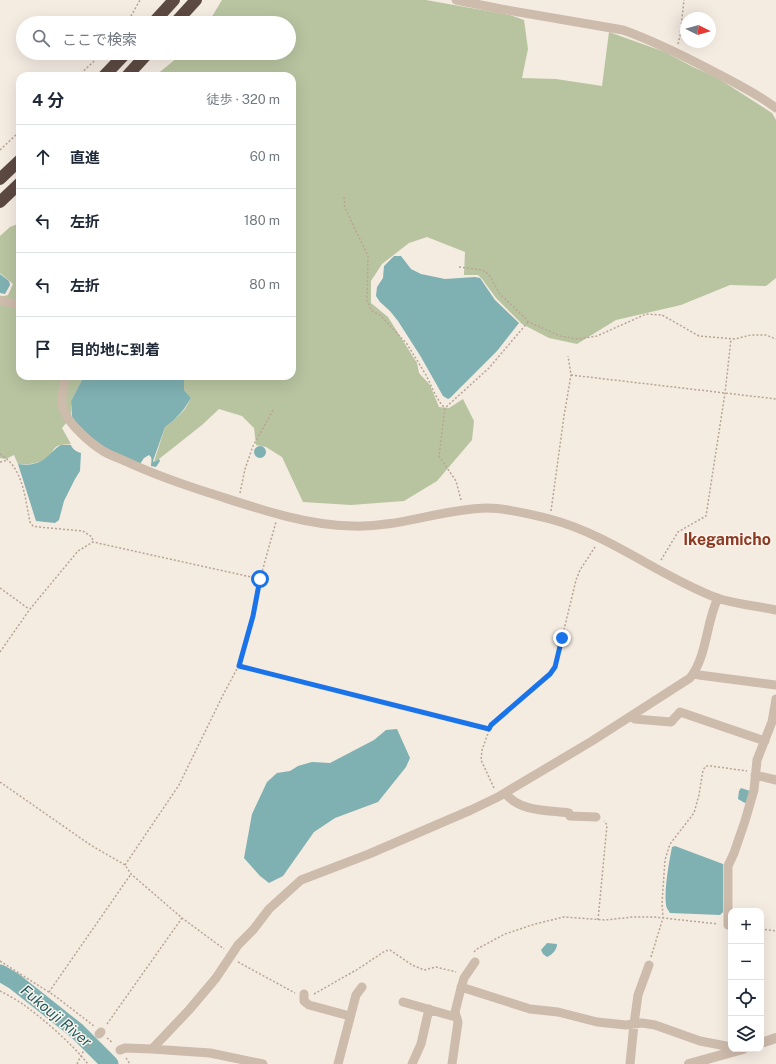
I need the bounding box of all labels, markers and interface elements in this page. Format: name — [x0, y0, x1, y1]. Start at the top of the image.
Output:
north arrow — [680, 12, 716, 48]
search box — [16, 16, 296, 60]
icon: search — [30, 27, 52, 49]
text: ここで検索 — [62, 31, 137, 48]
text: 4 分 — [32, 90, 64, 110]
text: 徒歩 · 320 m — [206, 92, 280, 107]
icon: ahead — [32, 146, 54, 168]
text: 直進 — [70, 149, 100, 166]
text: 60 m — [250, 149, 280, 164]
icon: left — [32, 210, 54, 232]
text: 左折 — [70, 213, 100, 230]
text: 180 m — [244, 213, 280, 228]
icon: left — [32, 274, 54, 296]
text: 左折 — [70, 277, 100, 294]
text: 80 m — [249, 277, 280, 292]
icon: arrive — [32, 338, 54, 360]
text: 目的地に到着 — [70, 341, 160, 358]
district label: Ikegamicho — [683, 530, 771, 549]
route start — [251, 570, 269, 588]
route end — [553, 629, 571, 647]
map controls — [728, 908, 764, 1052]
button: + — [728, 908, 764, 944]
button: − — [728, 944, 764, 980]
button: locate — [728, 980, 764, 1016]
water label: Fukouji River — [18, 981, 95, 1050]
button: layers — [728, 1016, 764, 1052]

